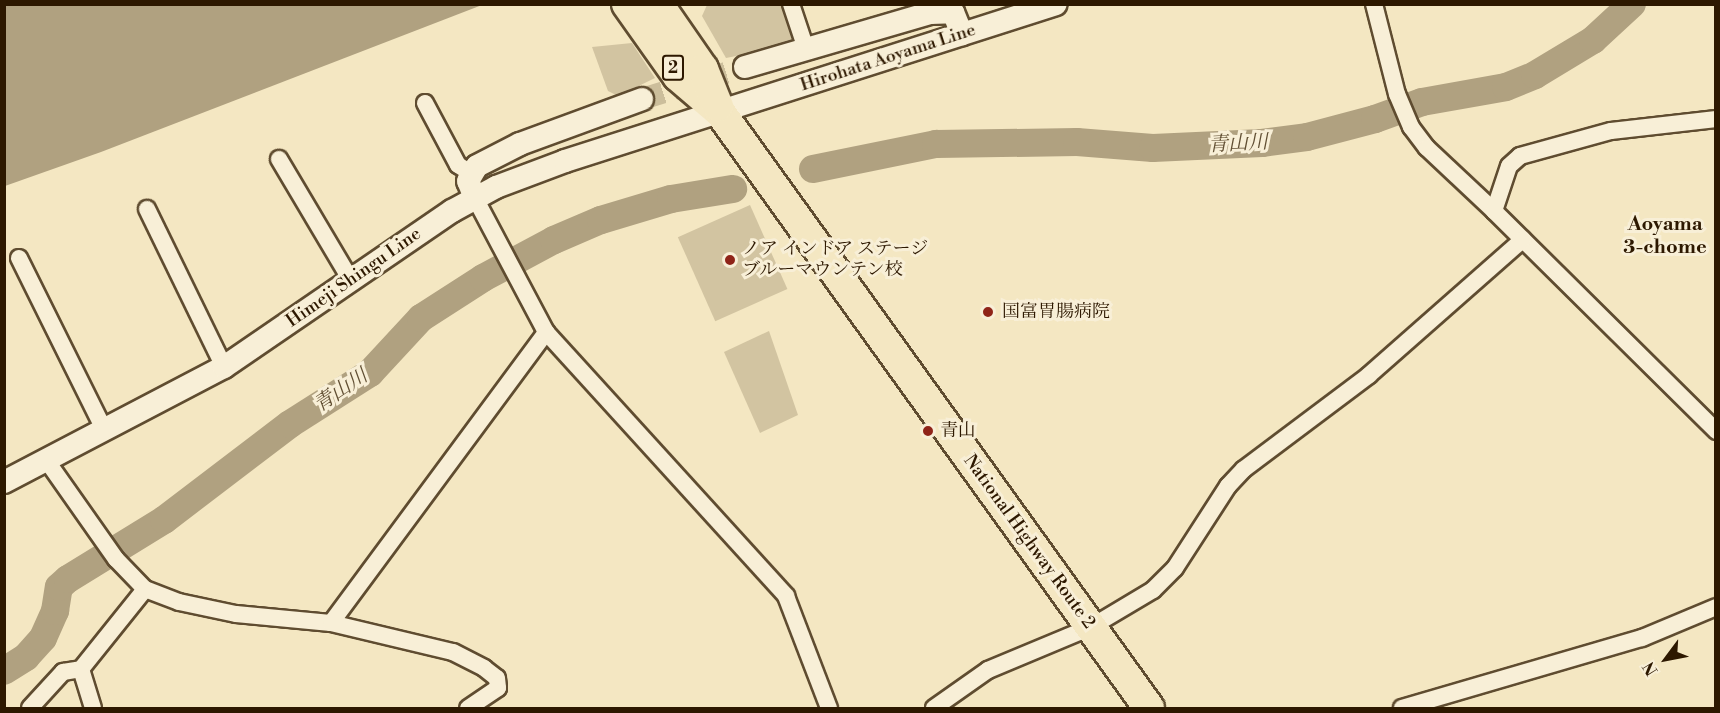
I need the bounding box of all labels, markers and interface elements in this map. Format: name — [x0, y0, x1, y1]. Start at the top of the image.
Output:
street label: Hirohata Aoyama Line — [798, 19, 978, 97]
road number: 2 — [661, 55, 685, 81]
water label: 青山川 — [1207, 130, 1269, 158]
district label: Aoyama 3-chome — [1623, 213, 1707, 260]
street label: Himeji Shingu Line — [282, 223, 426, 333]
place label: ノア インドア ステージ ブルーマウンテン校 — [742, 239, 929, 282]
marker: ノア インドア ステージ ブルーマウンテン校 — [723, 253, 737, 267]
place label: 国富胃腸病院 — [1002, 301, 1110, 323]
marker: 国富胃腸病院 — [979, 303, 997, 321]
water label: 青山川 — [309, 364, 373, 418]
place label: 青山 — [940, 420, 976, 442]
marker: 青山 — [921, 424, 935, 438]
street label: National Highway Route 2 — [959, 451, 1099, 633]
north arrow — [1636, 629, 1696, 689]
text: N — [1639, 658, 1663, 679]

